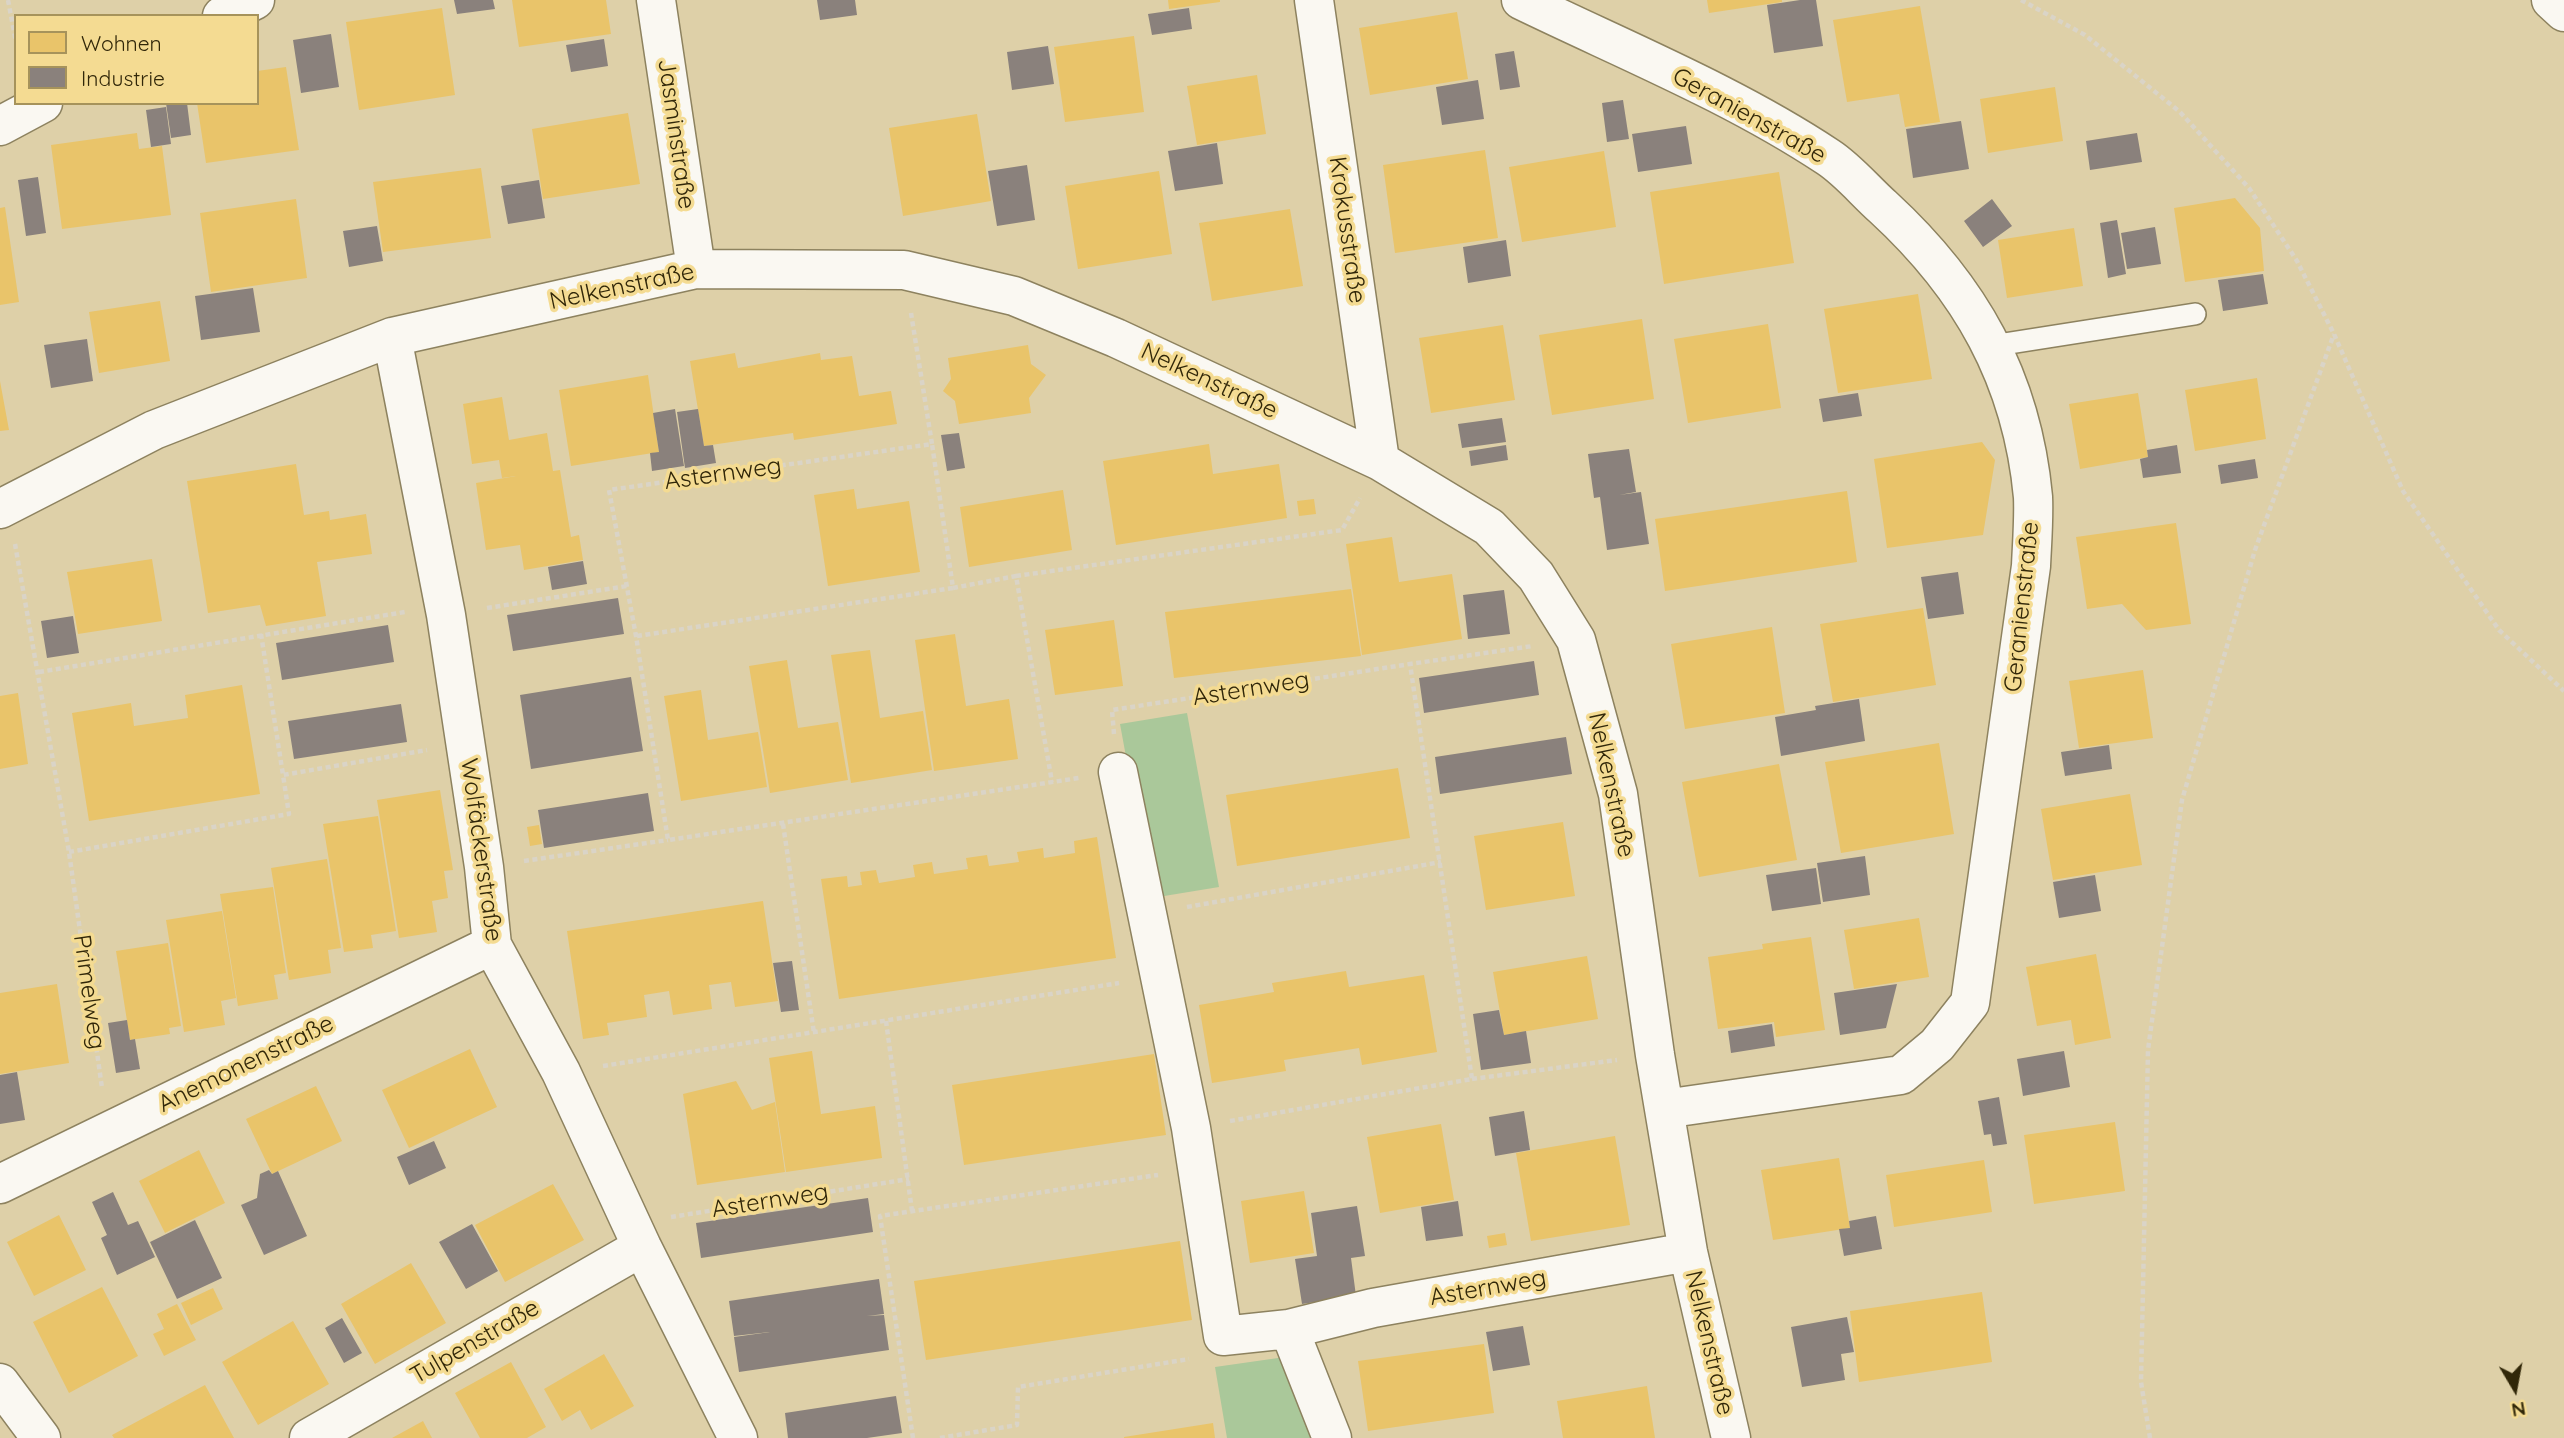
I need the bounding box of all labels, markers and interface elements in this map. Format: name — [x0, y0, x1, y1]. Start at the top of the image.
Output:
legend — [14, 14, 259, 105]
text: Wohnen — [81, 30, 162, 56]
street label: Jasminstraße — [651, 57, 701, 211]
street label: Geranienstraße — [1667, 62, 1831, 170]
text: Industrie — [81, 65, 165, 91]
street label: Krokusstraße — [1322, 155, 1372, 305]
street label: Nelkenstraße — [547, 258, 697, 316]
street label: Nelkenstraße — [1136, 337, 1282, 425]
street label: Asternweg — [663, 452, 783, 496]
street label: Geranienstraße — [1999, 520, 2045, 694]
street label: Asternweg — [1191, 666, 1311, 712]
street label: Nelkenstraße — [1582, 710, 1640, 860]
street label: Wolfäckerstraße — [454, 757, 508, 943]
street label: Primelweg — [67, 933, 111, 1051]
street label: Anemonenstraße — [154, 1009, 338, 1119]
street label: Asternweg — [710, 1178, 830, 1224]
street label: Asternweg — [1427, 1264, 1549, 1312]
street label: Nelkenstraße — [1678, 1268, 1740, 1418]
street label: Tulpenstraße — [406, 1294, 544, 1390]
north arrow — [2480, 1354, 2550, 1424]
text: N — [2510, 1397, 2528, 1423]

